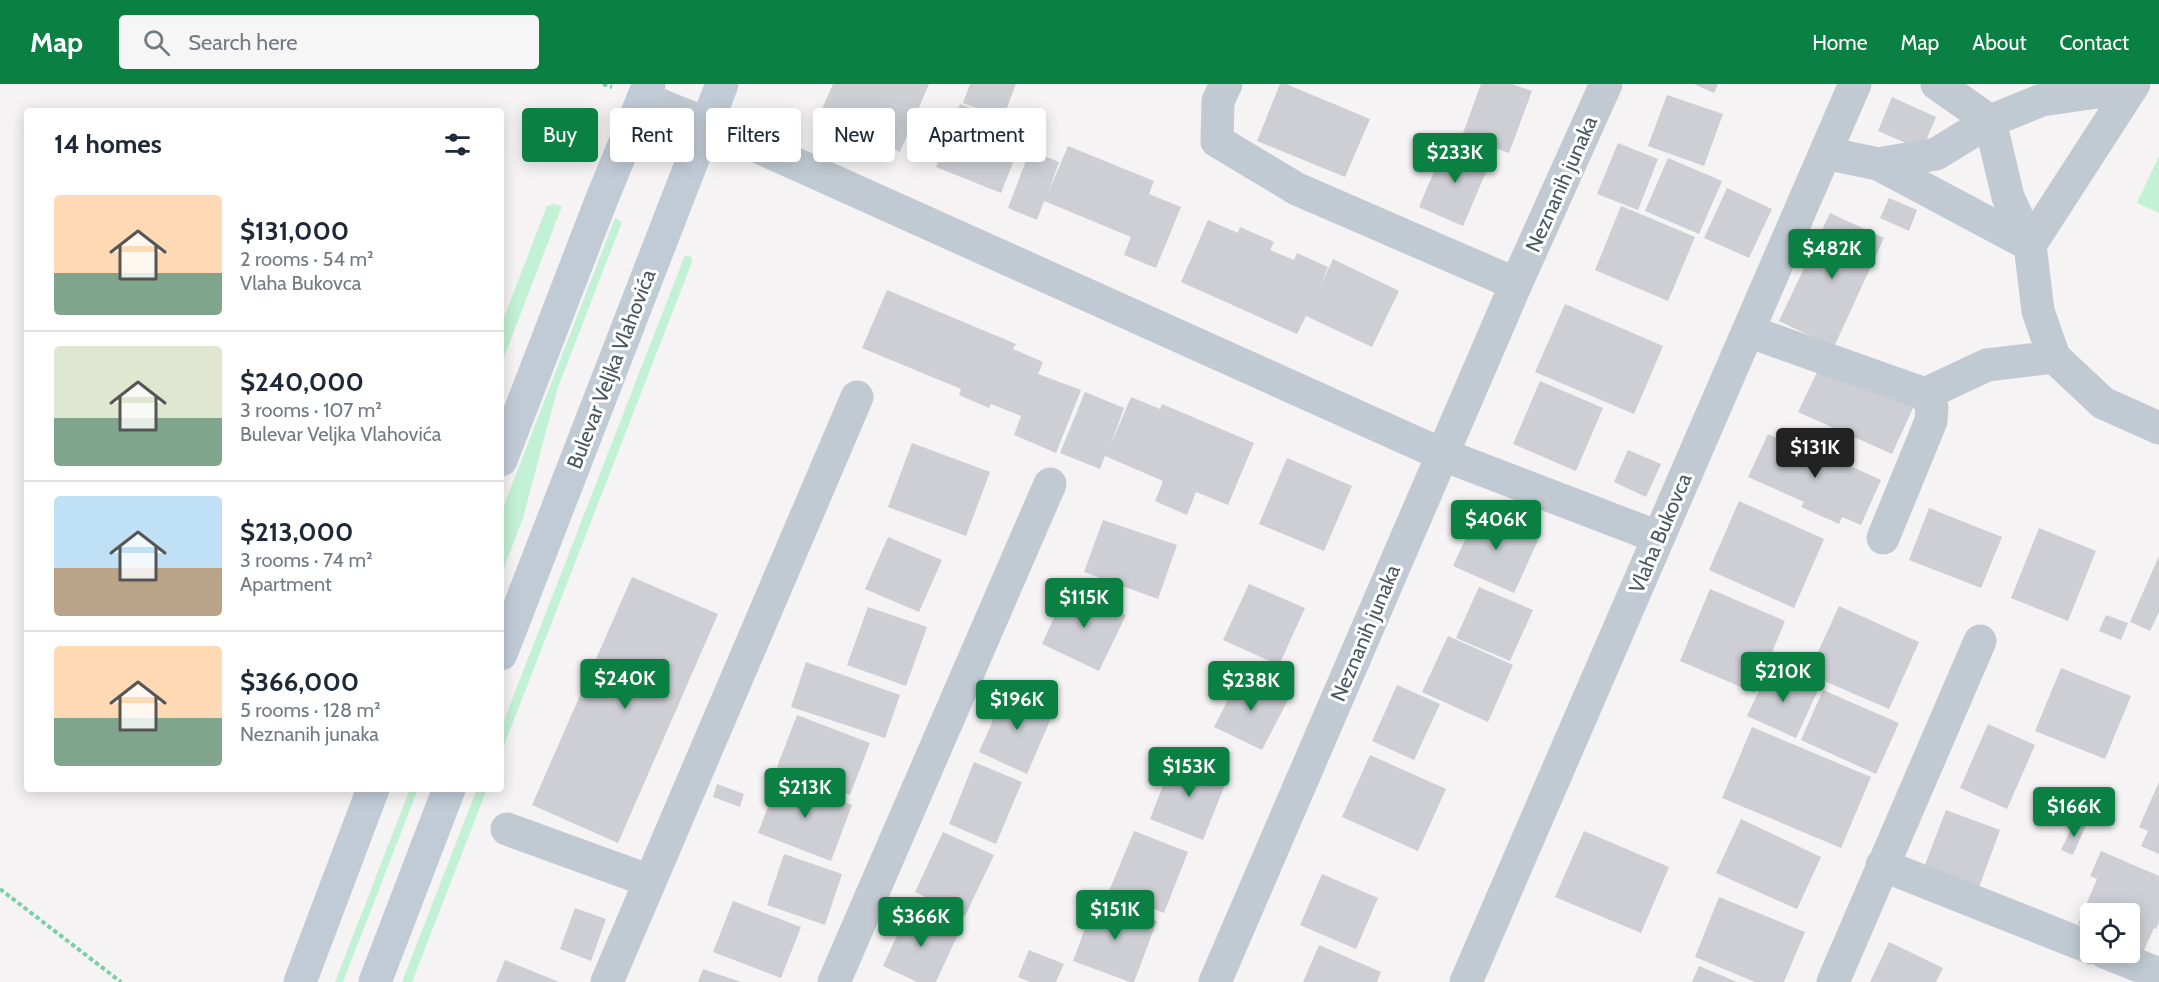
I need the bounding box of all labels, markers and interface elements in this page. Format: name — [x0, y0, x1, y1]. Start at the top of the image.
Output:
search box — [119, 15, 539, 69]
text: Map — [30, 25, 83, 59]
icon: search — [140, 26, 173, 59]
text: Search here — [188, 29, 297, 56]
text: Home — [1812, 30, 1868, 55]
text: Map — [1901, 30, 1939, 55]
text: About — [1972, 30, 2026, 55]
text: Contact — [2059, 30, 2129, 55]
chip: Buy — [522, 108, 598, 162]
chip: Rent — [610, 108, 694, 162]
chip: Filters — [706, 108, 801, 162]
chip: New — [813, 108, 895, 162]
chip: Apartment — [907, 108, 1046, 162]
street label: Neznanih junaka — [1520, 112, 1603, 256]
text: 14 homes — [54, 128, 162, 160]
icon: filters — [441, 128, 474, 161]
pin: $233K — [1413, 133, 1497, 184]
text: $233K — [1427, 140, 1483, 164]
text: $131,000 — [240, 215, 349, 247]
icon: home — [102, 219, 174, 291]
pin: $482K — [1790, 229, 1874, 280]
text: $482K — [1802, 236, 1862, 260]
text: 2 rooms · 54 m² — [240, 247, 374, 271]
street label: Bulevar Veljka Vlahovića — [561, 266, 661, 473]
text: Vlaha Bukovca — [240, 271, 361, 295]
text: $240,000 — [240, 366, 364, 398]
icon: home — [102, 370, 174, 442]
text: 3 rooms · 107 m² — [240, 398, 382, 422]
text: Bulevar Veljka Vlahovića — [240, 422, 441, 446]
pin: $131K — [1773, 428, 1857, 479]
text: $131K — [1790, 435, 1840, 459]
street label: Vlaha Bukovca — [1624, 469, 1696, 597]
pin: $406K — [1454, 500, 1538, 551]
text: $406K — [1465, 507, 1527, 531]
text: $213,000 — [240, 516, 353, 548]
icon: home — [102, 520, 174, 592]
text: 3 rooms · 74 m² — [240, 548, 373, 572]
street label: Neznanih junaka — [1325, 561, 1406, 705]
text: Apartment — [240, 572, 332, 596]
pin: $115K — [1042, 578, 1126, 629]
text: $115K — [1059, 585, 1109, 609]
pin: $210K — [1741, 652, 1825, 703]
pin: $240K — [583, 659, 667, 710]
text: $210K — [1755, 659, 1811, 683]
pin: $238K — [1209, 661, 1293, 712]
text: $366,000 — [240, 666, 359, 698]
text: $240K — [594, 666, 656, 690]
text: $238K — [1222, 668, 1280, 692]
icon: home — [102, 670, 174, 742]
pin: $196K — [975, 680, 1059, 731]
text: $196K — [990, 687, 1044, 711]
text: 5 rooms · 128 m² — [240, 698, 381, 722]
text: Neznanih junaka — [240, 722, 379, 746]
pin: $153K — [1147, 747, 1231, 798]
text: $153K — [1162, 754, 1216, 778]
pin: $213K — [763, 768, 847, 819]
text: $213K — [779, 775, 831, 799]
pin: $166K — [2032, 787, 2116, 838]
text: $166K — [2047, 794, 2101, 818]
pin: $151K — [1073, 890, 1157, 941]
pin: $366K — [879, 897, 963, 948]
text: $151K — [1090, 897, 1140, 921]
map controls — [2080, 903, 2140, 963]
button: locate — [2080, 903, 2140, 963]
text: $366K — [892, 904, 950, 928]

